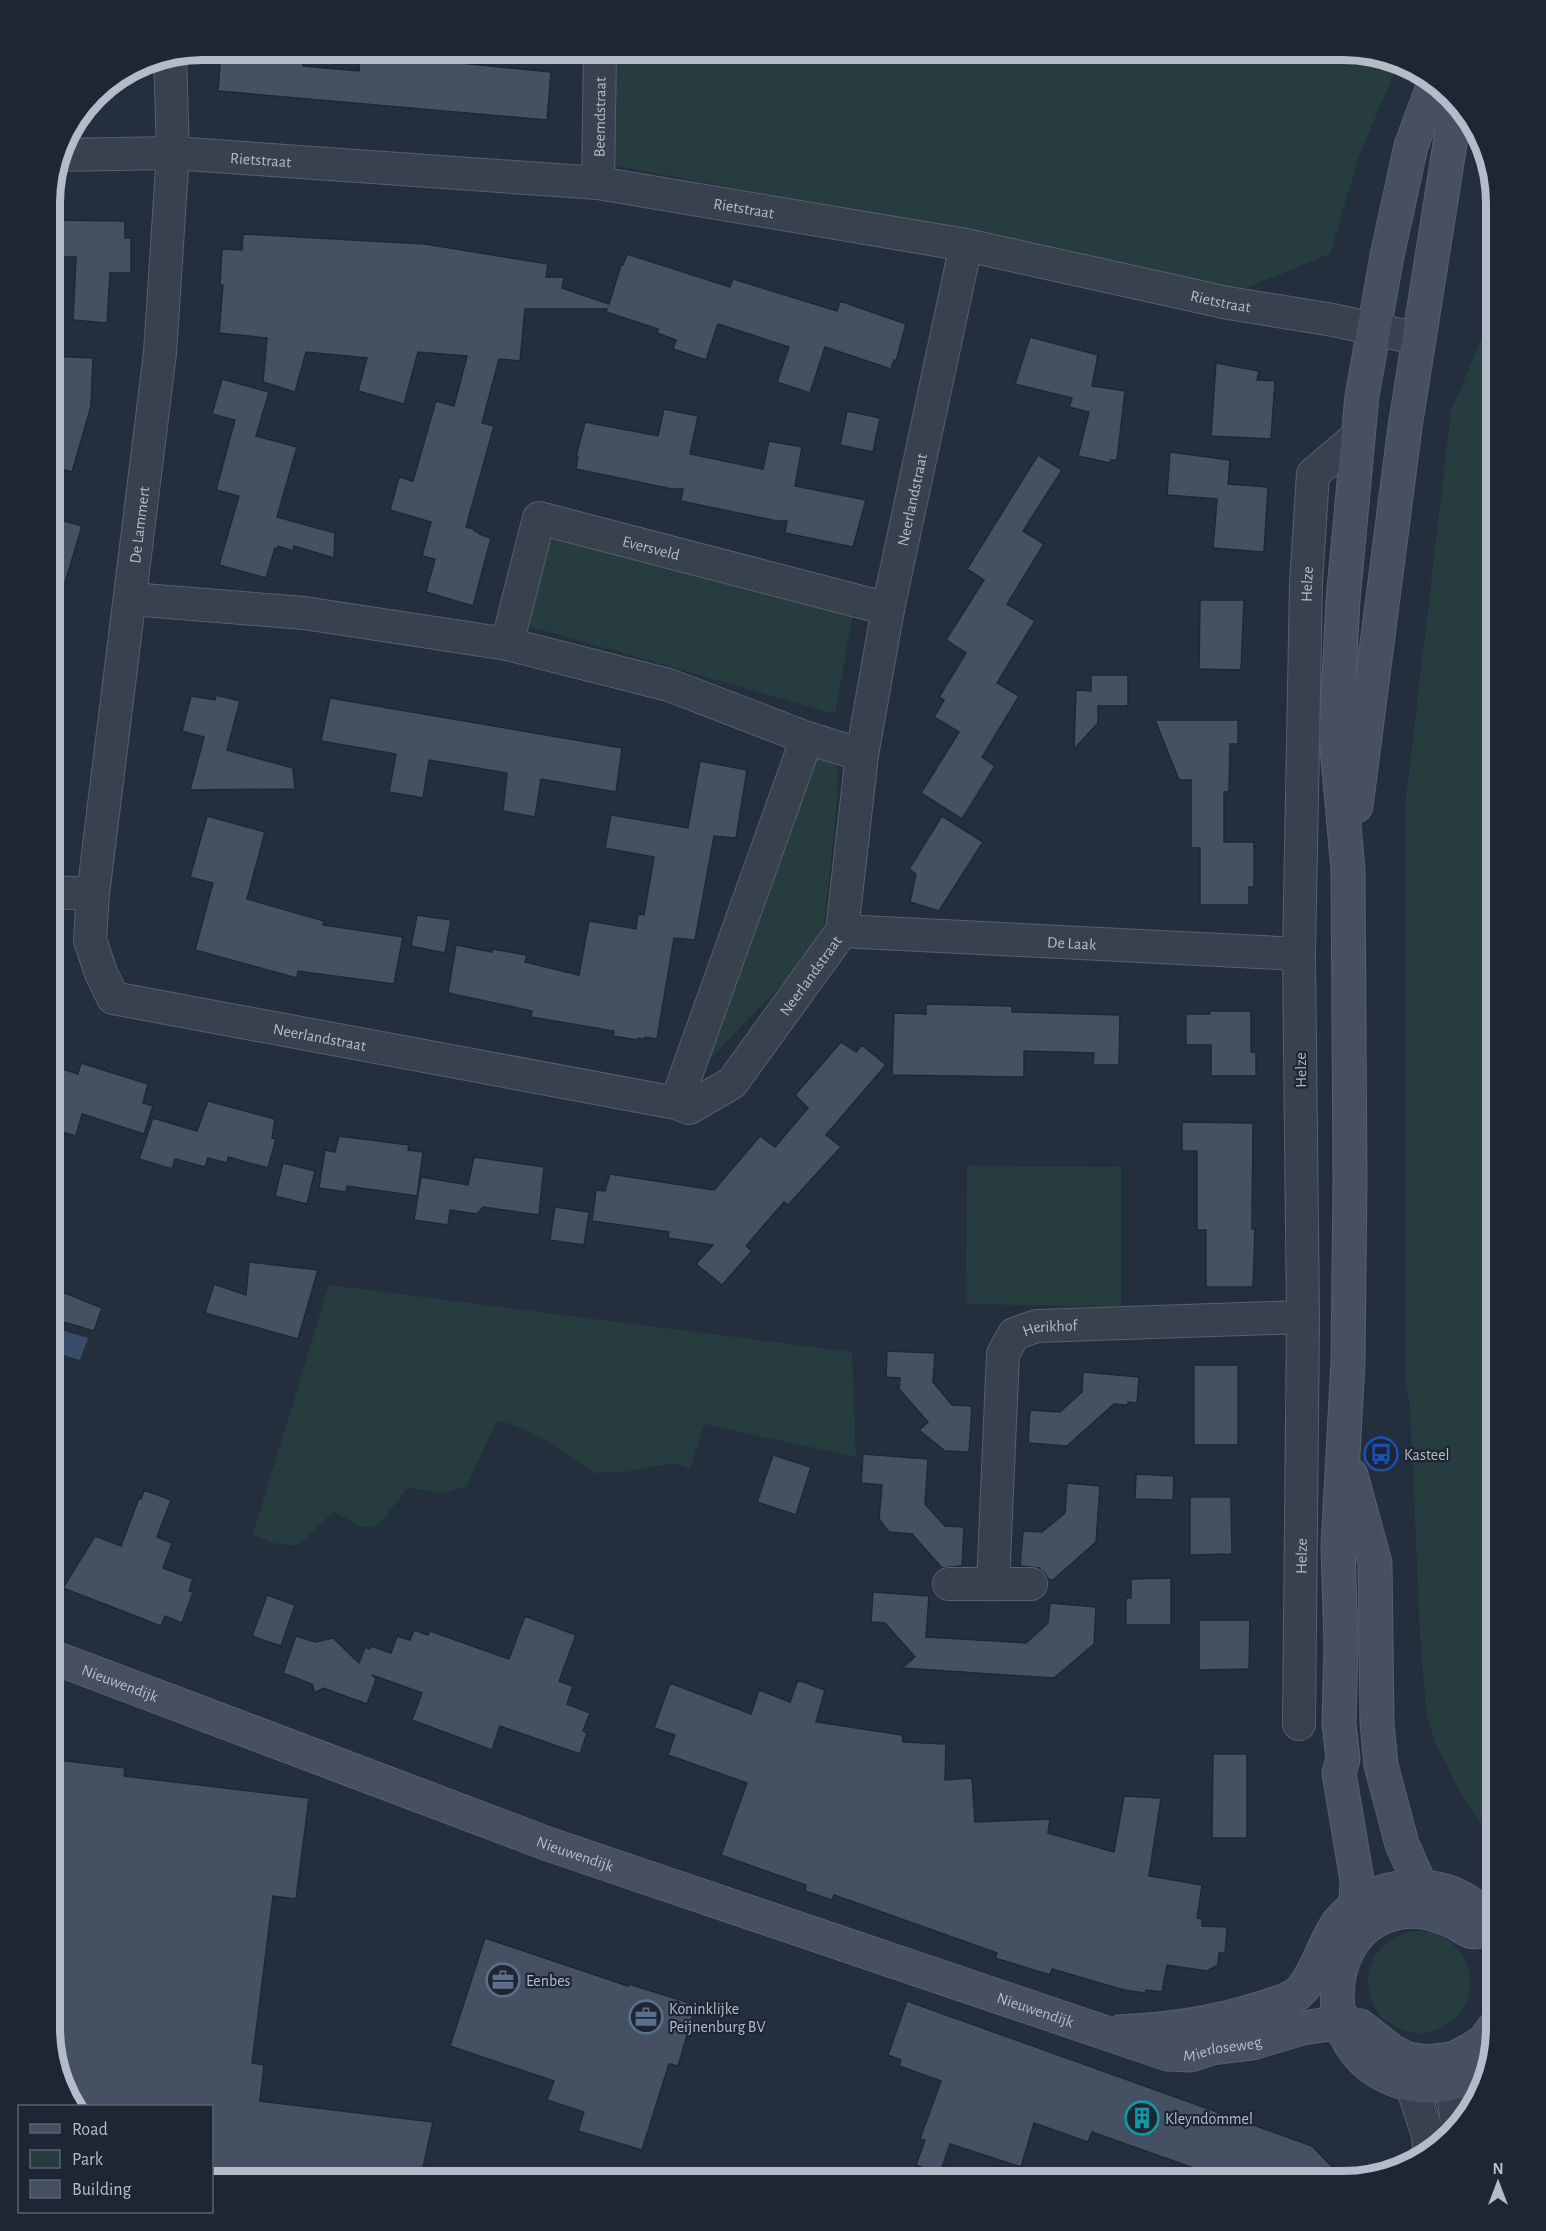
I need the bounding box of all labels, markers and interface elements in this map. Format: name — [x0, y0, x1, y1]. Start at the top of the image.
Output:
street label: Beemdstraat — [591, 77, 609, 157]
street label: Rietstraat — [230, 150, 292, 170]
street label: Rietstraat — [712, 196, 775, 222]
street label: Rietstraat — [1189, 288, 1252, 316]
street label: Neerlandstraat — [895, 452, 930, 548]
street label: De Lammert — [127, 486, 152, 564]
street label: Eversveld — [621, 533, 681, 563]
street label: Helze — [1299, 566, 1316, 602]
street label: Neerlandstraat — [777, 933, 845, 1019]
street label: De Laak — [1047, 934, 1097, 953]
street label: Neerlandstraat — [272, 1021, 367, 1054]
street label: Helze — [1293, 1052, 1309, 1088]
street label: Herikhof — [1021, 1318, 1079, 1339]
bus stop icon: Kasteel — [1363, 1436, 1399, 1472]
place label: Kasteel — [1404, 1447, 1450, 1463]
street label: Helze — [1293, 1538, 1310, 1574]
street label: Nieuwendijk — [80, 1662, 161, 1705]
street label: Nieuwendijk — [534, 1833, 616, 1875]
office icon: Eenbes — [485, 1962, 521, 1998]
place label: Eenbes — [526, 1973, 571, 1989]
street label: Nieuwendijk — [995, 1990, 1076, 2031]
office icon: Koninklijke Peijnenburg BV — [628, 1999, 664, 2035]
place label: Koninklijke Peijnenburg BV — [669, 2001, 765, 2036]
street label: Mierloseweg — [1183, 2034, 1264, 2064]
building icon: Kleyndommel — [1124, 2100, 1160, 2136]
legend — [18, 2105, 213, 2213]
place label: Kleyndommel — [1165, 2111, 1253, 2128]
text: Road — [72, 2121, 108, 2139]
text: Park — [72, 2151, 104, 2169]
north arrow — [1468, 2153, 1528, 2213]
text: N — [1492, 2161, 1504, 2177]
text: Building — [72, 2181, 132, 2199]

